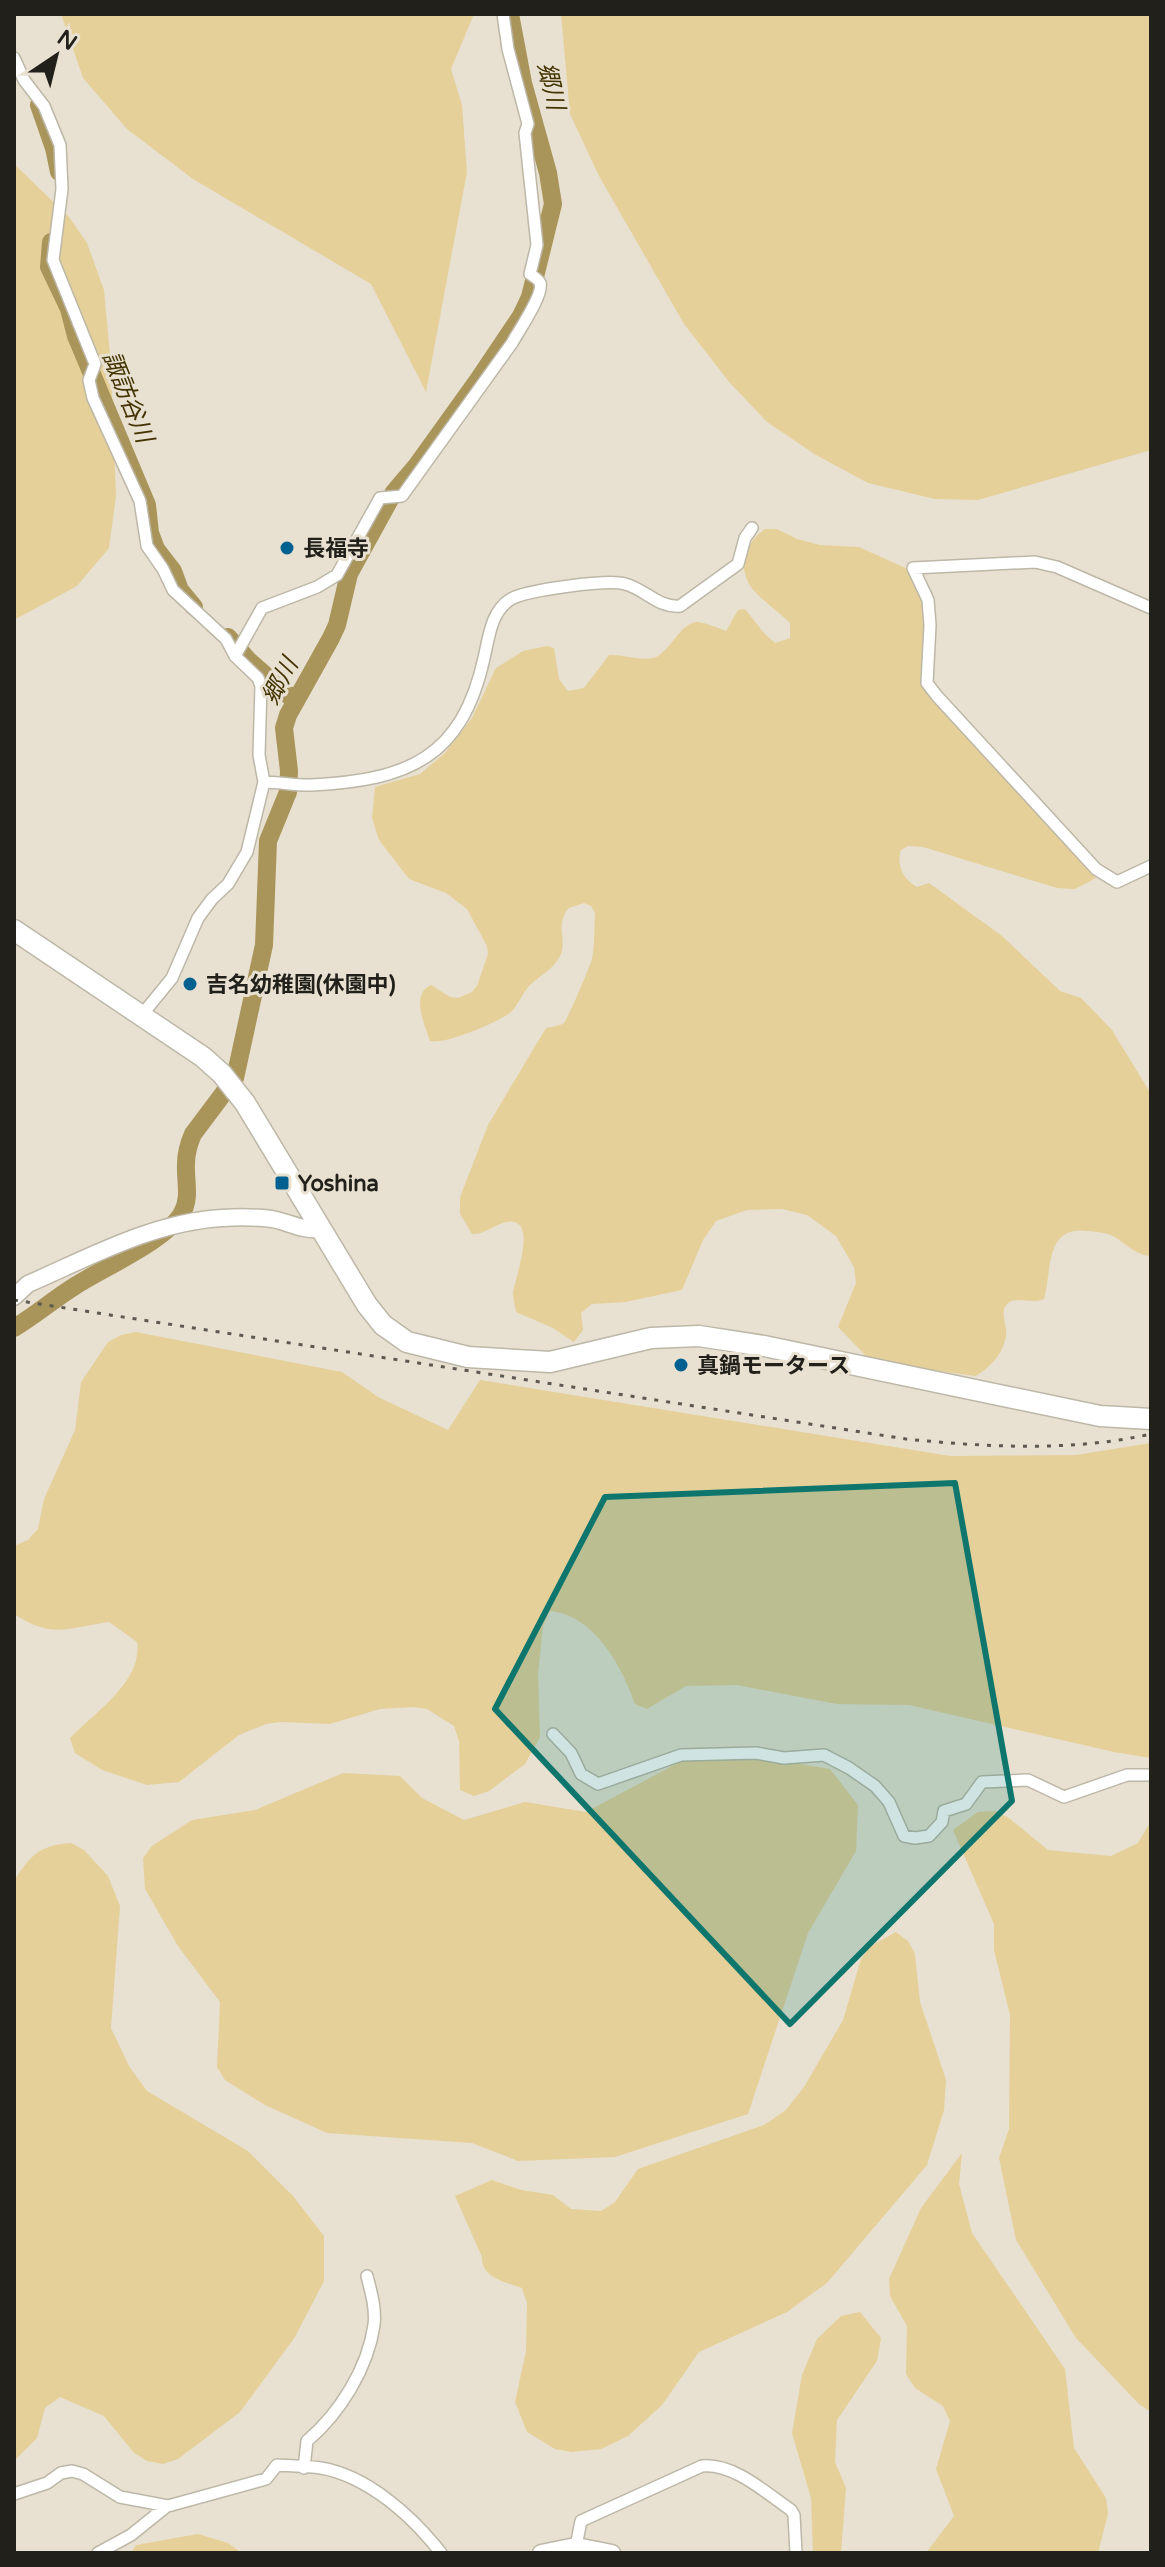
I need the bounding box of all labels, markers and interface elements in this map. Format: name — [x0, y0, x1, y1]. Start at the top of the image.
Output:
north arrow — [16, 16, 96, 96]
text: N — [52, 25, 82, 56]
water label: 郷川 — [531, 59, 571, 116]
water label: 諏訪谷川 — [96, 347, 160, 450]
place label: 長福寺 — [303, 536, 369, 562]
marker: 長福寺 — [278, 539, 296, 557]
water label: 郷川 — [256, 651, 306, 709]
place label: 吉名幼稚園(休園中) — [206, 972, 396, 998]
marker: 吉名幼稚園(休園中) — [181, 975, 199, 993]
place label: Yoshina — [298, 1171, 379, 1197]
marker: Yoshina — [273, 1174, 291, 1192]
place label: 真鍋モータース — [697, 1353, 850, 1379]
marker: 真鍋モータース — [672, 1356, 690, 1374]

